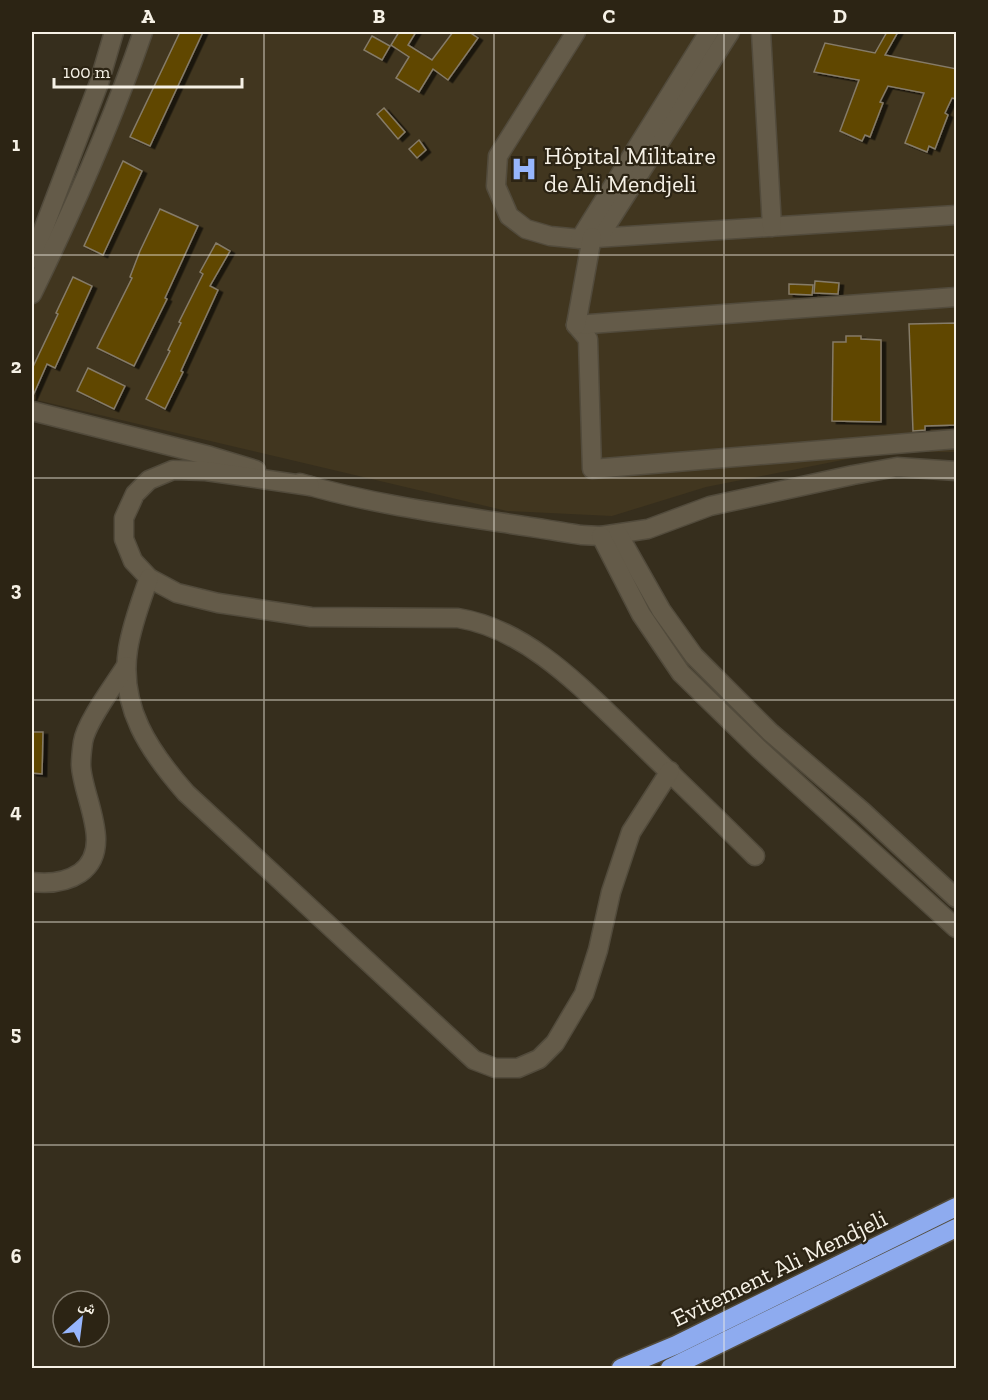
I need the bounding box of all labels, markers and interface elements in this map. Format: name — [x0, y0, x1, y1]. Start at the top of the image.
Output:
text: A — [141, 4, 155, 28]
text: B — [373, 4, 385, 28]
text: C — [603, 4, 616, 28]
text: D — [833, 4, 847, 28]
scale bar — [54, 51, 242, 89]
text: 100 m — [63, 61, 111, 83]
text: 1 — [12, 132, 20, 156]
place label: Hôpital Militaire de Ali Mendjeli — [544, 141, 716, 198]
hospital icon: Hôpital Militaire de Ali Mendjeli — [509, 154, 539, 184]
text: 2 — [11, 354, 22, 378]
text: 3 — [11, 577, 22, 601]
text: 4 — [10, 799, 22, 823]
text: 5 — [11, 1021, 21, 1045]
street label: Evitement Ali Mendjeli — [667, 1203, 892, 1333]
text: 6 — [11, 1244, 22, 1268]
north arrow — [51, 1289, 111, 1349]
text: ش — [76, 1294, 100, 1319]

